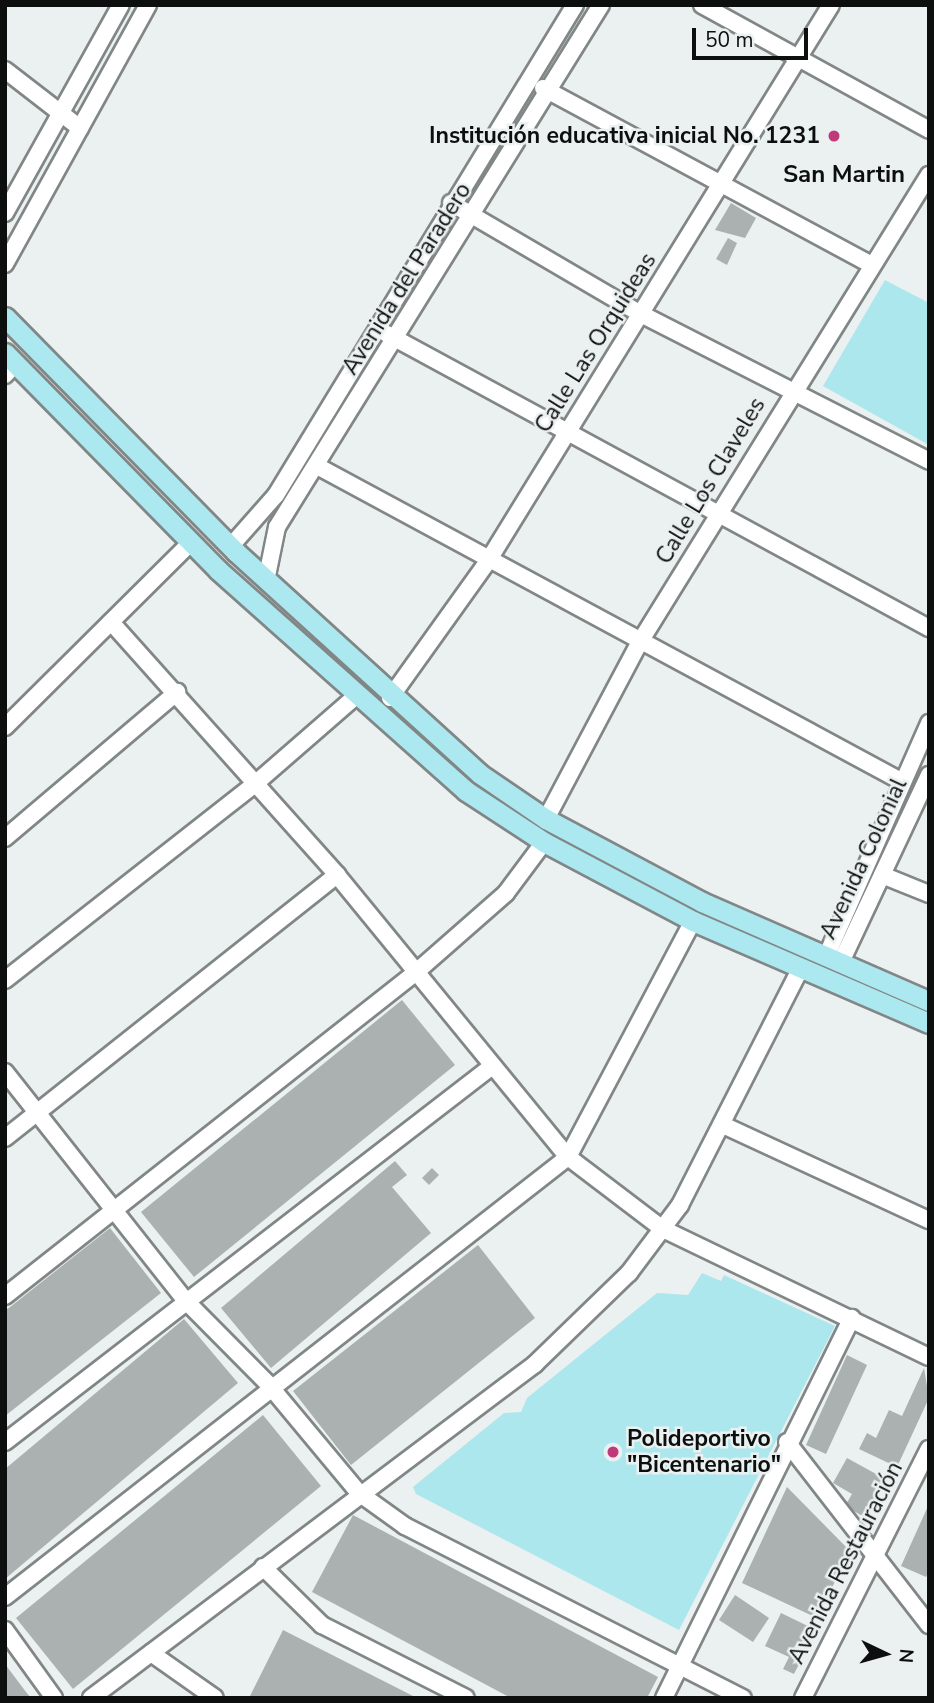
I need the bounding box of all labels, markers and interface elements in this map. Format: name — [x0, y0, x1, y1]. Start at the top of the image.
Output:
scale bar — [696, 14, 811, 58]
text: 50 m — [705, 26, 754, 54]
place label: Institución educativa inicial No. 1231 — [429, 122, 820, 150]
marker: Institución educativa inicial No. 1231 — [826, 128, 842, 144]
district label: San Martin — [783, 161, 905, 189]
street label: Avenida del Paradero — [337, 178, 477, 380]
street label: Calle Las Orquideas — [529, 248, 663, 438]
street label: Calle Los Claveles — [650, 393, 772, 569]
street label: Avenida Colonial — [815, 774, 913, 944]
place label: Polideportivo "Bicentenario" — [627, 1425, 781, 1479]
marker: Polideportivo "Bicentenario" — [605, 1444, 621, 1460]
street label: Avenida Restauración — [783, 1457, 909, 1669]
north arrow — [850, 1619, 920, 1689]
text: N — [892, 1648, 919, 1664]

